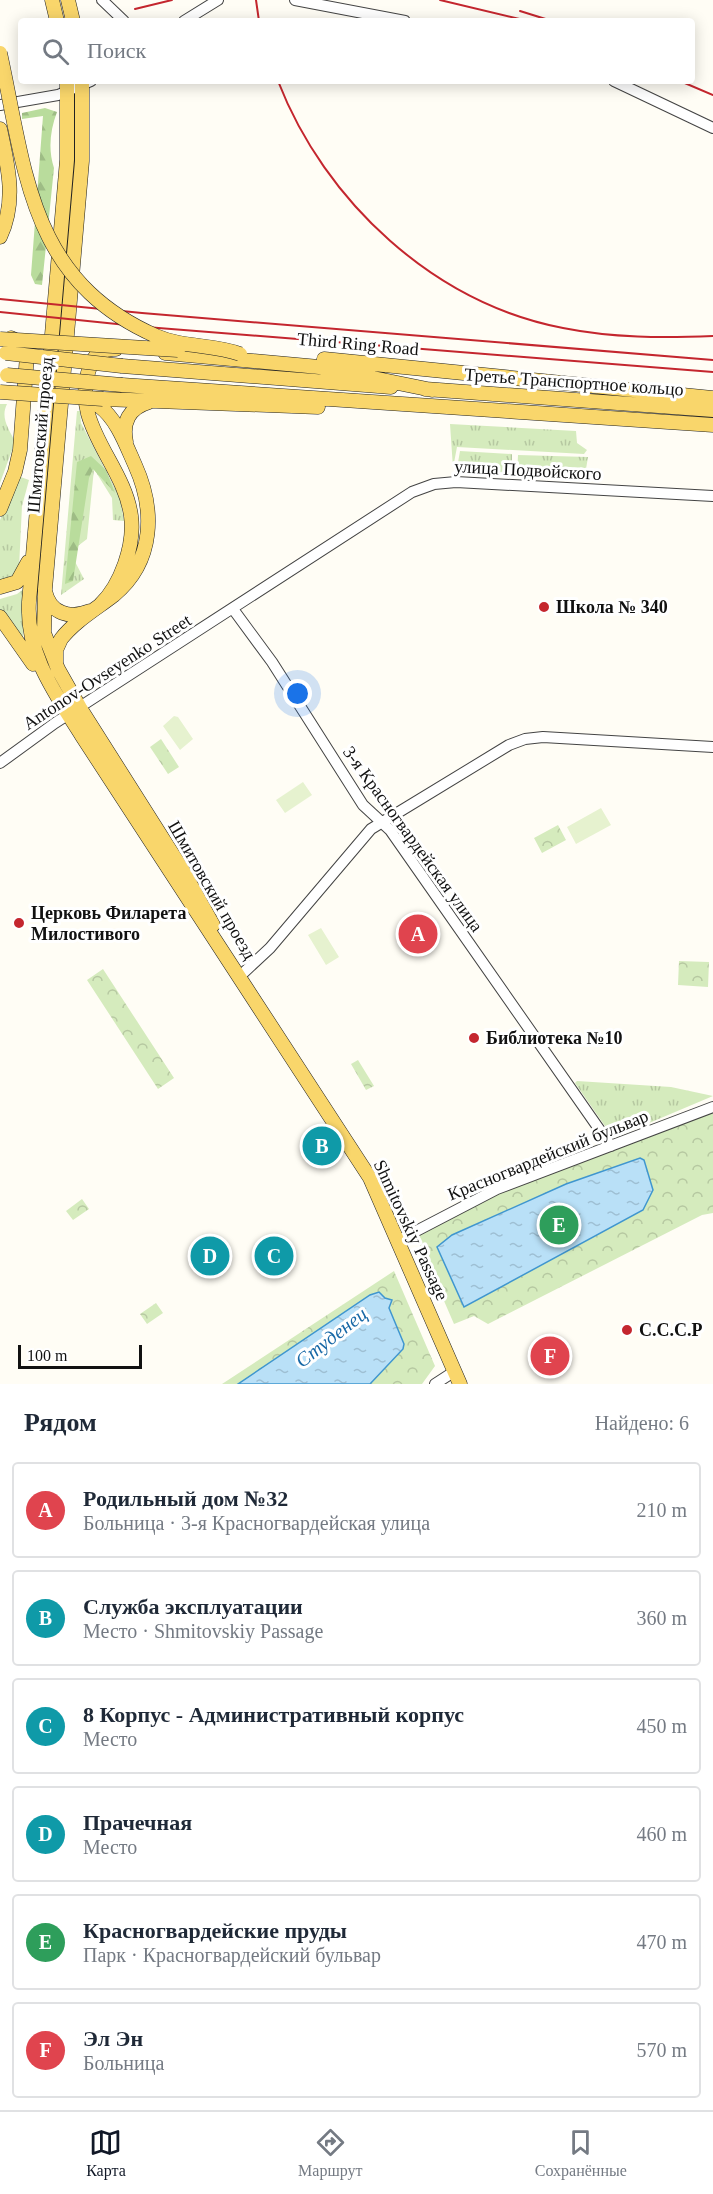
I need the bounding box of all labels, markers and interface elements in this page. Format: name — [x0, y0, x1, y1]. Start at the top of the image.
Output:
search box — [18, 18, 695, 84]
icon: search — [39, 35, 72, 68]
text: Поиск — [87, 38, 146, 63]
street label: Third Ring Road — [296, 329, 420, 359]
street label: Шмитовский проезд — [23, 356, 57, 514]
street label: Третье Транспортное кольцо — [464, 364, 684, 400]
street label: улица Подвойского — [454, 456, 602, 484]
place label: Школа № 340 — [556, 597, 668, 617]
marker: Школа № 340 — [537, 600, 551, 614]
street label: Antonov-Ovseyenko Street — [19, 610, 195, 734]
your location — [283, 679, 312, 708]
street label: 3-я Красногвардейская улица — [339, 742, 487, 936]
street label: Шмитовский проезд — [164, 817, 260, 963]
place label: Церковь Филарета Милостивого — [31, 903, 186, 944]
pin: A — [398, 912, 438, 956]
marker: Церковь Филарета Милостивого — [12, 916, 26, 930]
place label: Библиотека №10 — [486, 1028, 623, 1048]
marker: Библиотека №10 — [467, 1031, 481, 1045]
street label: Красногвардейский бульвар — [445, 1106, 651, 1204]
pin: B — [302, 1124, 342, 1168]
street label: Shmitovskiy Passage — [370, 1157, 452, 1303]
pin: E — [540, 1202, 578, 1248]
pin: D — [190, 1234, 230, 1278]
pin: C — [254, 1234, 294, 1278]
water label: Студенец — [291, 1302, 372, 1372]
place label: С.С.С.Р — [639, 1320, 703, 1340]
marker: С.С.С.Р — [620, 1323, 634, 1337]
pin: F — [530, 1334, 570, 1378]
scale bar — [18, 1342, 142, 1370]
text: 100 m — [27, 1347, 67, 1364]
text: Рядом — [24, 1408, 97, 1437]
text: Найдено: 6 — [595, 1412, 689, 1434]
text: Родильный дом №32 — [83, 1486, 288, 1511]
text: A — [38, 1499, 53, 1521]
text: 210 m — [636, 1499, 687, 1521]
text: Больница · 3-я Красногвардейская улица — [83, 1512, 430, 1534]
text: Служба эксплуатации — [83, 1594, 303, 1619]
text: B — [39, 1607, 52, 1629]
text: 360 m — [636, 1607, 687, 1629]
text: Место · Shmitovskiy Passage — [83, 1620, 323, 1642]
text: 8 Корпус - Административный корпус — [83, 1702, 464, 1727]
text: C — [38, 1715, 53, 1737]
text: 450 m — [636, 1715, 687, 1737]
text: Место — [83, 1728, 137, 1750]
text: Прачечная — [83, 1810, 192, 1835]
text: D — [38, 1823, 53, 1845]
text: 460 m — [636, 1823, 687, 1845]
text: Место — [83, 1836, 137, 1858]
text: Красногвардейские пруды — [83, 1918, 347, 1943]
text: E — [39, 1931, 52, 1953]
text: 470 m — [636, 1931, 687, 1953]
text: Парк · Красногвардейский бульвар — [83, 1944, 381, 1966]
text: Эл Эн — [83, 2026, 143, 2051]
text: F — [39, 2039, 52, 2061]
text: 570 m — [636, 2039, 687, 2061]
text: Больница — [83, 2052, 164, 2074]
tab: Карта — [86, 2126, 126, 2180]
tab: Маршрут — [298, 2126, 363, 2180]
tab: Сохранённые — [535, 2126, 627, 2180]

